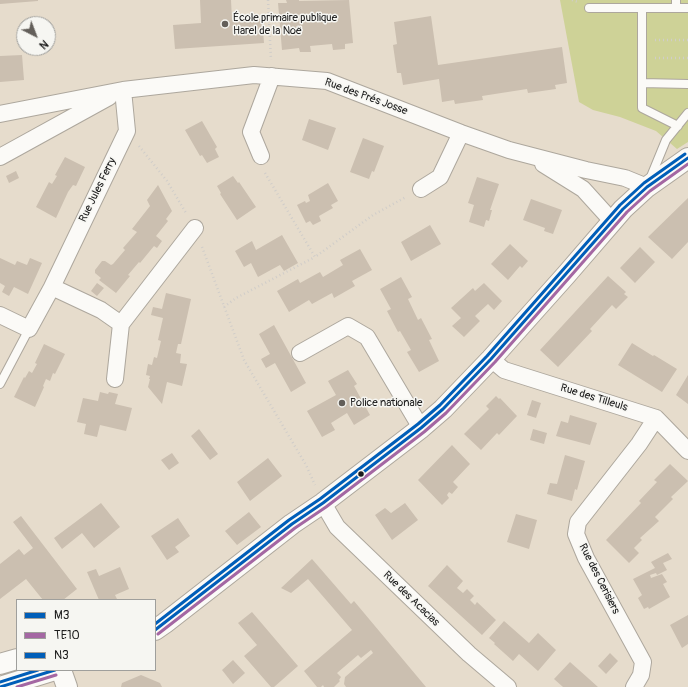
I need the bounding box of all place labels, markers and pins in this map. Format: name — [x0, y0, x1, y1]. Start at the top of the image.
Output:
place label: École primaire publique Harel de la Noë — [233, 11, 337, 37]
marker: École primaire publique Harel de la Noë — [220, 19, 230, 29]
place label: Police nationale — [350, 396, 423, 410]
marker: Police nationale — [337, 398, 347, 408]
unlabelled marker — [356, 469, 366, 479]

